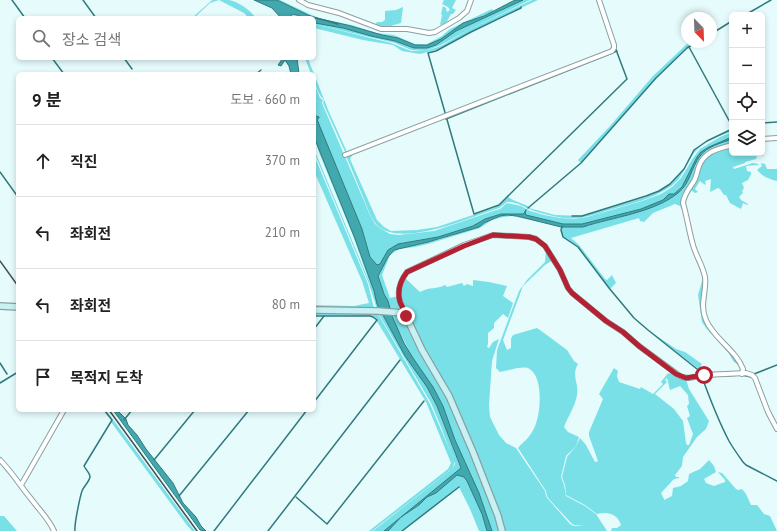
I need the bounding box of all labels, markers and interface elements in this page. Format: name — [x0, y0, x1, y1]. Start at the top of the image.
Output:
north arrow — [681, 12, 717, 48]
map controls — [729, 12, 765, 156]
button: + — [729, 12, 765, 48]
search box — [16, 16, 316, 60]
icon: search — [30, 27, 52, 49]
text: 장소 검색 — [62, 30, 121, 49]
button: − — [729, 48, 765, 84]
button: locate — [729, 84, 765, 120]
text: 9 분 — [32, 89, 62, 111]
text: 도보 · 660 m — [230, 91, 300, 108]
button: layers — [729, 120, 765, 156]
icon: ahead — [32, 150, 54, 172]
text: 직진 — [70, 152, 98, 171]
text: 370 m — [265, 152, 300, 169]
icon: left — [32, 222, 54, 244]
text: 좌회전 — [70, 224, 111, 243]
text: 210 m — [265, 224, 300, 241]
icon: left — [32, 294, 54, 316]
text: 좌회전 — [70, 296, 111, 315]
text: 80 m — [272, 296, 300, 313]
route end — [397, 307, 415, 325]
icon: arrive — [32, 366, 54, 388]
route start — [695, 366, 713, 384]
text: 목적지 도착 — [70, 368, 143, 387]

